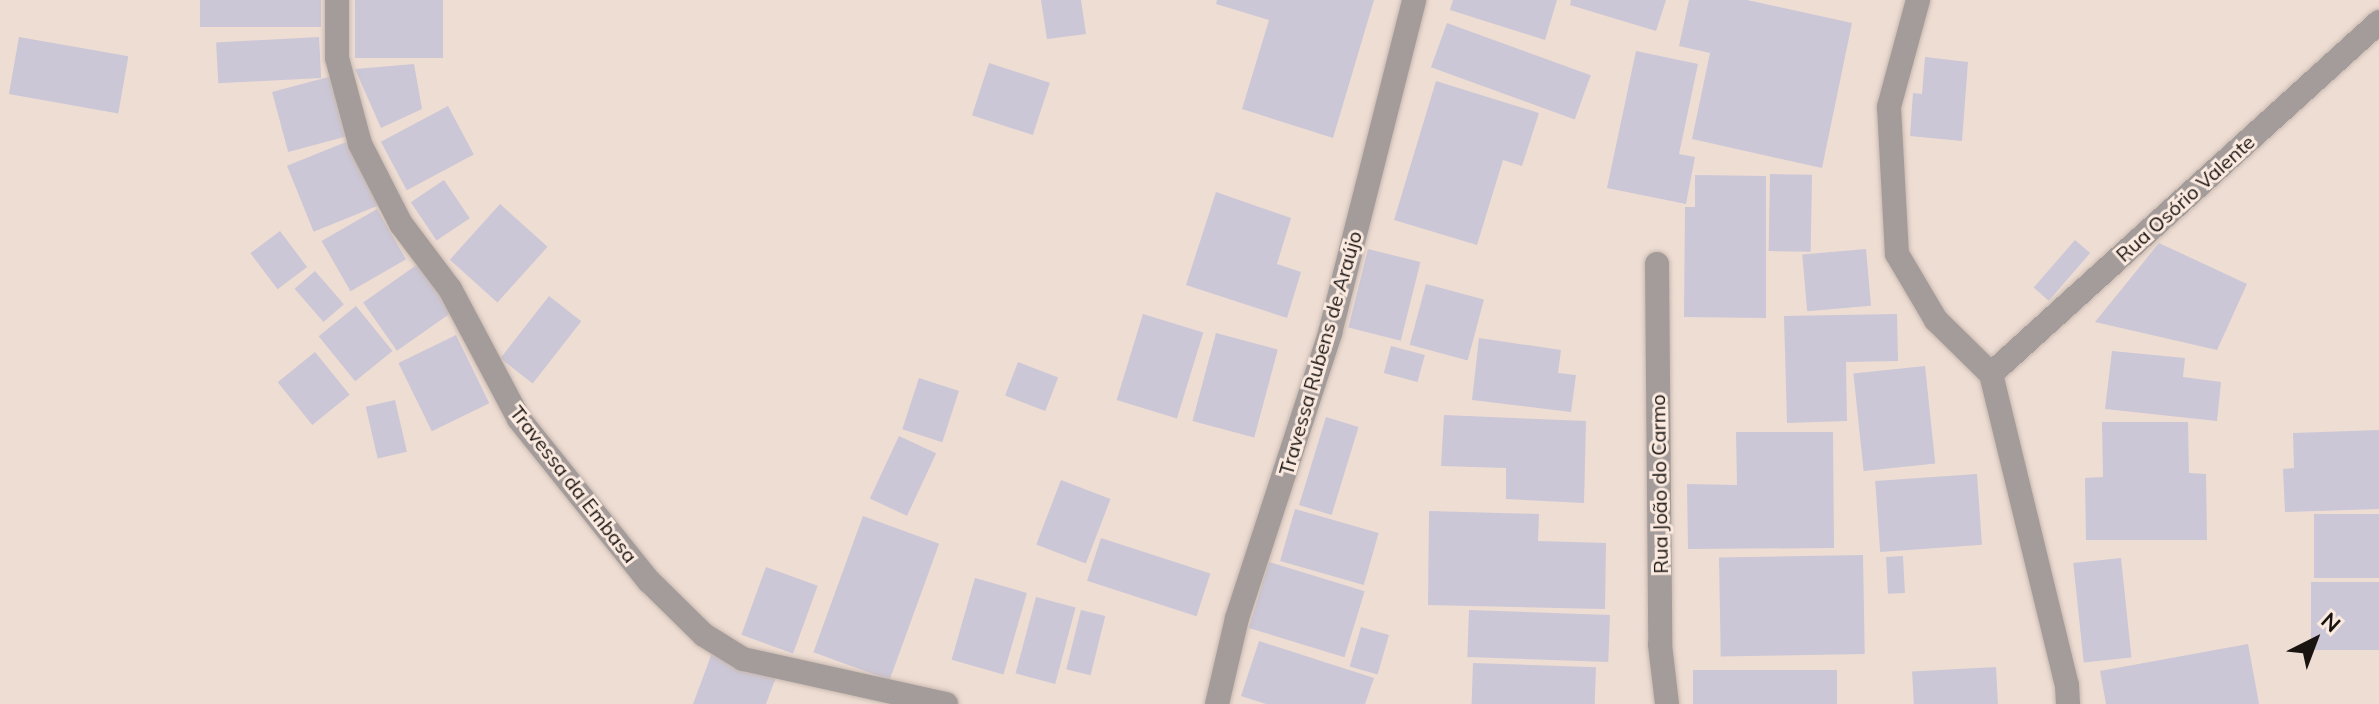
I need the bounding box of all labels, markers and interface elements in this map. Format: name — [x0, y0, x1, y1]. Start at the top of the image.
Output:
street label: Rua Osório Valente — [2111, 130, 2259, 266]
street label: Travessa Rubens de Araújo — [1274, 228, 1366, 478]
street label: Rua João do Carmo — [1645, 394, 1673, 574]
street label: Travessa da Embasa — [505, 401, 643, 567]
north arrow — [2275, 600, 2355, 680]
text: N — [2316, 606, 2347, 638]

